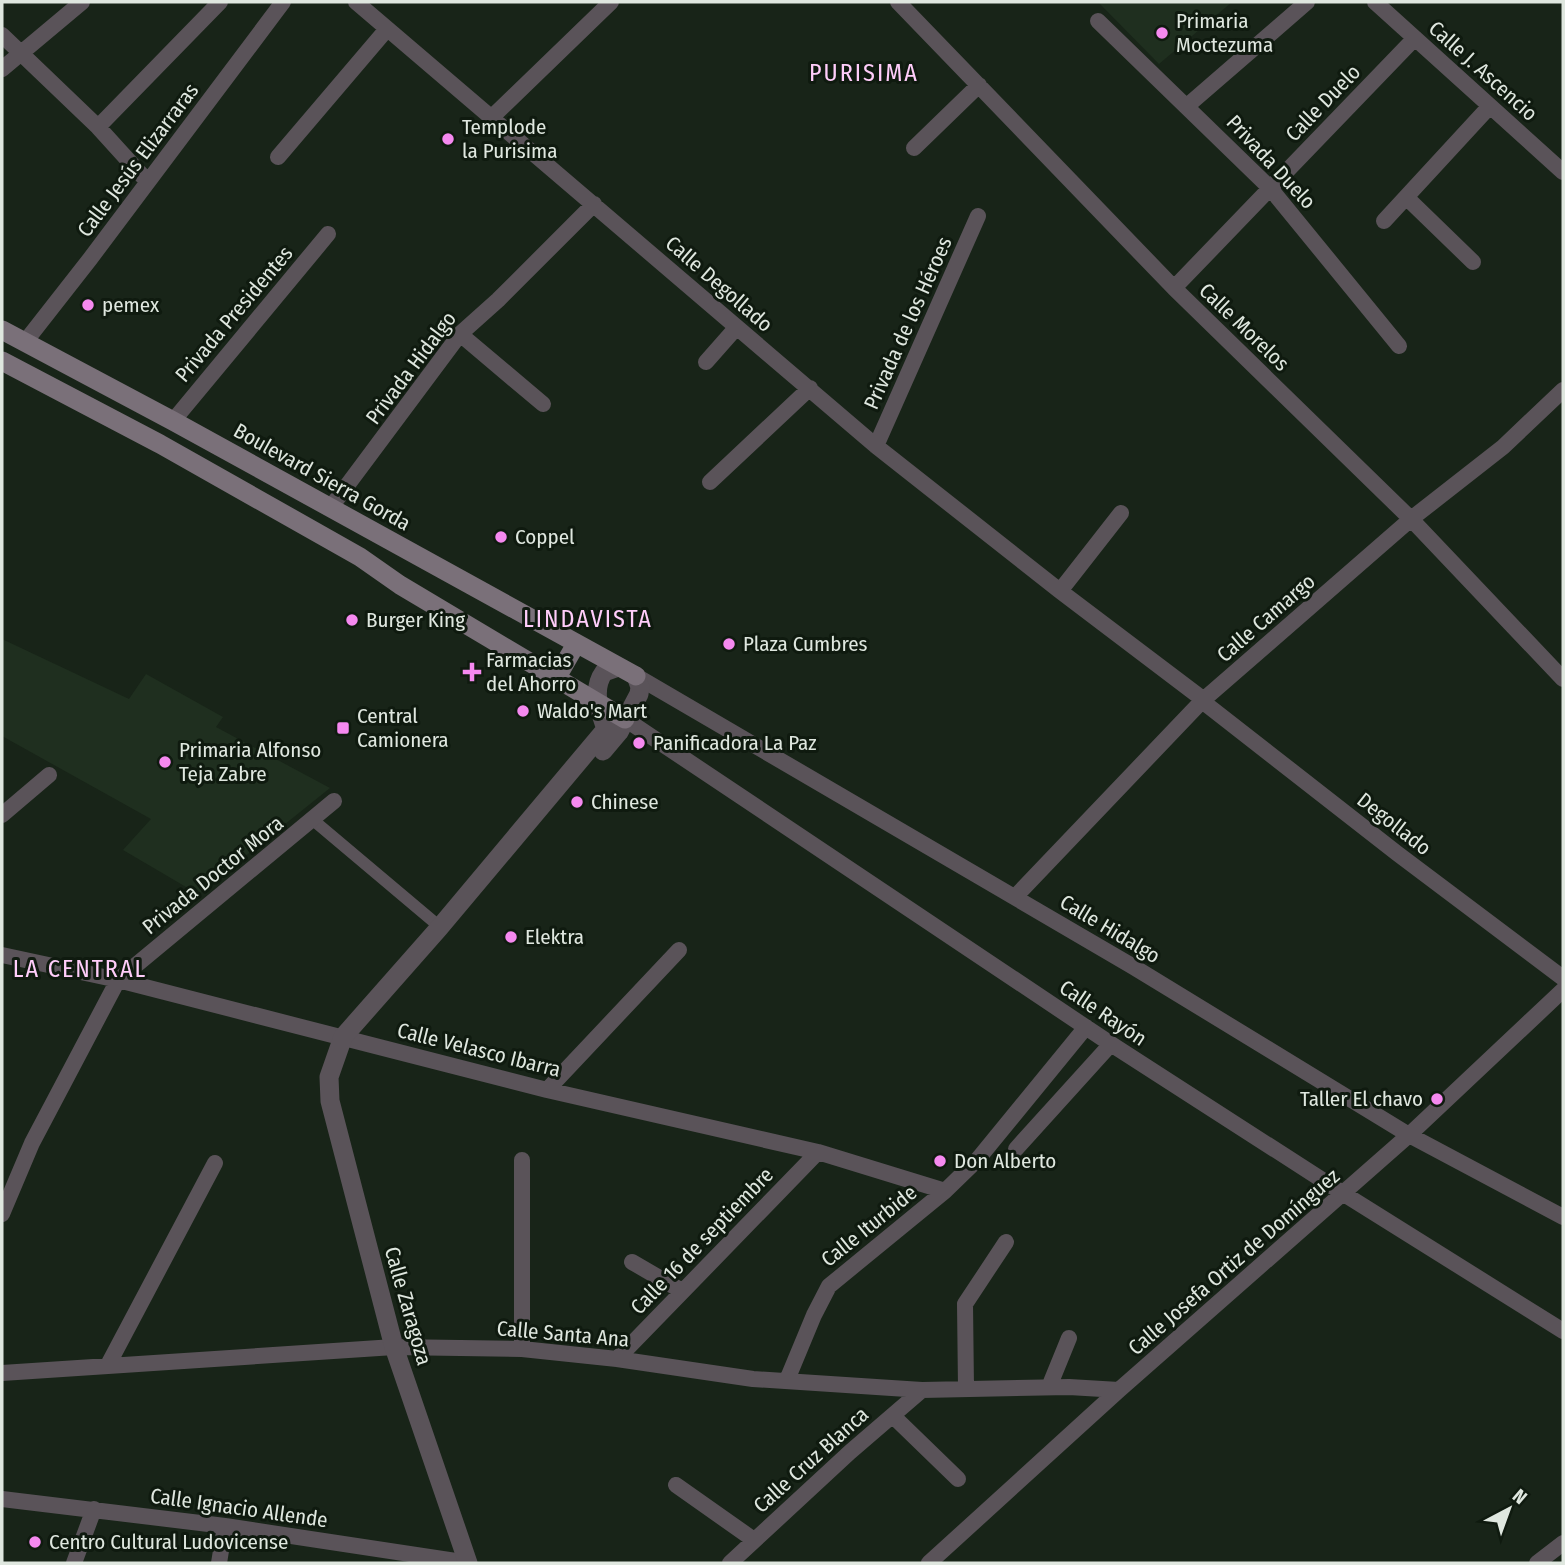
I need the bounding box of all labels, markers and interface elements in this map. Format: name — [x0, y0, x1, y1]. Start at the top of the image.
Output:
place label: Primaria Moctezuma — [1176, 8, 1273, 58]
street label: Calle J. Ascencio — [1423, 15, 1543, 127]
marker: Primaria Moctezuma — [1154, 25, 1170, 41]
district label: PURISIMA — [809, 59, 919, 87]
street label: Calle Duelo — [1280, 59, 1366, 147]
street label: Calle Jesús Elizarraras — [72, 78, 204, 242]
street label: Privada Duelo — [1221, 110, 1321, 214]
place label: Templode la Purisima — [462, 114, 557, 164]
marker: Templode la Purisima — [440, 131, 456, 147]
street label: Calle Degollado — [660, 230, 778, 338]
street label: Privada de los Héroes — [858, 233, 958, 413]
street label: Privada Presidentes — [170, 241, 298, 387]
street label: Calle Morelos — [1193, 278, 1295, 376]
place label: pemex — [102, 292, 160, 318]
marker: pemex — [80, 297, 96, 313]
street label: Privada Hidalgo — [360, 306, 462, 430]
street label: Boulevard Sierra Gorda — [229, 418, 415, 536]
place label: Coppel — [515, 524, 575, 550]
marker: Coppel — [493, 529, 509, 545]
street label: Calle Camargo — [1212, 568, 1320, 668]
district label: LINDAVISTA — [523, 605, 653, 633]
place label: Burger King — [366, 607, 465, 633]
marker: Burger King — [344, 612, 360, 628]
place label: Plaza Cumbres — [743, 631, 867, 657]
marker: Plaza Cumbres — [721, 636, 737, 652]
place label: Farmacias del Ahorro — [486, 647, 576, 697]
marker: Farmacias del Ahorro — [464, 664, 480, 680]
place label: Waldo's Mart — [537, 698, 647, 724]
place label: Central Camionera — [357, 703, 449, 753]
marker: Waldo's Mart — [515, 703, 531, 719]
marker: Central Camionera — [335, 720, 351, 736]
place label: Panificadora La Paz — [653, 730, 817, 756]
marker: Panificadora La Paz — [631, 735, 647, 751]
place label: Primaria Alfonso Teja Zabre — [179, 737, 321, 787]
marker: Primaria Alfonso Teja Zabre — [157, 754, 173, 770]
street label: Degollado — [1352, 787, 1436, 861]
place label: Chinese — [591, 789, 659, 815]
marker: Chinese — [569, 794, 585, 810]
street label: Privada Doctor Mora — [137, 810, 289, 940]
street label: Calle Hidalgo — [1055, 889, 1165, 969]
place label: Elektra — [525, 924, 584, 950]
marker: Elektra — [503, 929, 519, 945]
district label: LA CENTRAL — [13, 955, 147, 983]
street label: Calle Rayón — [1055, 974, 1151, 1052]
street label: Calle Velasco Ibarra — [395, 1017, 563, 1083]
place label: Taller El chavo — [1300, 1086, 1423, 1112]
marker: Taller El chavo — [1429, 1091, 1445, 1107]
place label: Don Alberto — [954, 1148, 1056, 1174]
marker: Don Alberto — [932, 1153, 948, 1169]
street label: Calle 16 de septiembre — [625, 1162, 779, 1320]
street label: Calle Josefa Ortiz de Domínguez — [1123, 1163, 1345, 1361]
street label: Calle Iturbide — [816, 1180, 922, 1272]
street label: Calle Zaragoza — [379, 1244, 437, 1368]
street label: Calle Santa Ana — [496, 1315, 630, 1353]
street label: Calle Cruz Blanca — [748, 1401, 874, 1519]
north arrow — [1474, 1474, 1544, 1544]
street label: Calle Ignacio Allende — [149, 1483, 329, 1533]
text: N — [1508, 1484, 1532, 1509]
place label: Centro Cultural Ludovicense — [49, 1529, 288, 1555]
marker: Centro Cultural Ludovicense — [27, 1534, 43, 1550]

